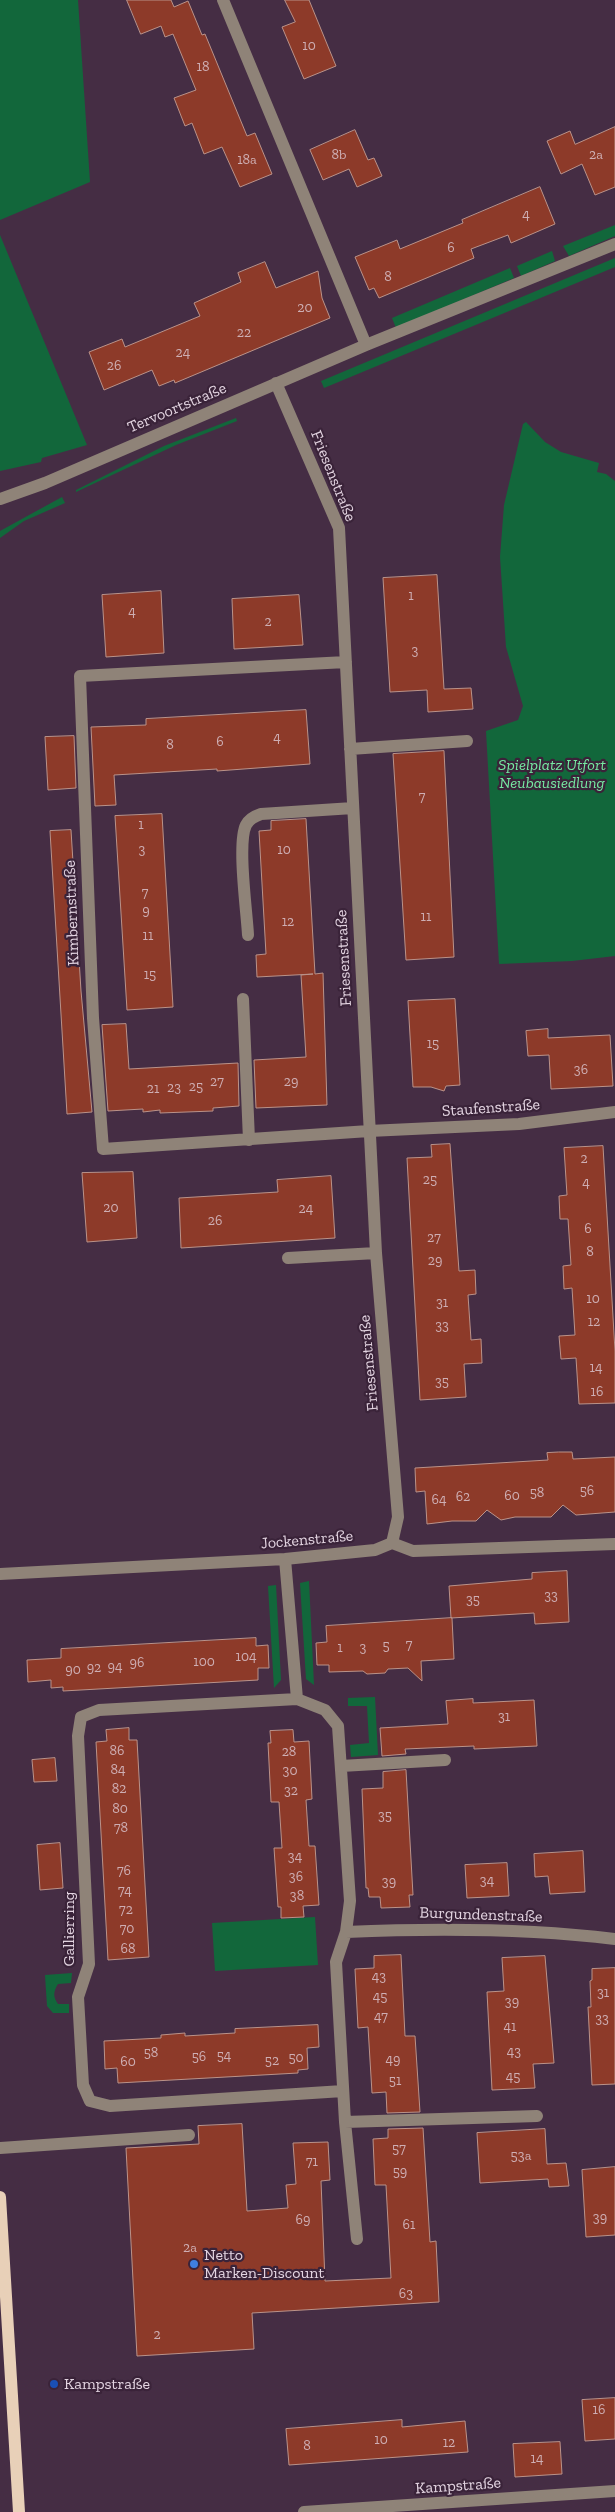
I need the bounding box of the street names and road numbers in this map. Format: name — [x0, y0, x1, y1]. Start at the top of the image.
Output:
street label: Tervoortstraße — [125, 379, 229, 437]
street label: Friesenstraße — [306, 428, 360, 524]
street label: Kimbernstraße — [61, 860, 83, 966]
street label: Friesenstraße — [332, 909, 356, 1007]
street label: Staufenstraße — [441, 1095, 541, 1121]
street label: Friesenstraße — [355, 1314, 383, 1412]
street label: Jockenstraße — [260, 1526, 354, 1554]
street label: Gallierring — [59, 1891, 79, 1967]
street label: Burgundenstraße — [419, 1903, 543, 1927]
street label: Kampstraße — [414, 2473, 502, 2499]

